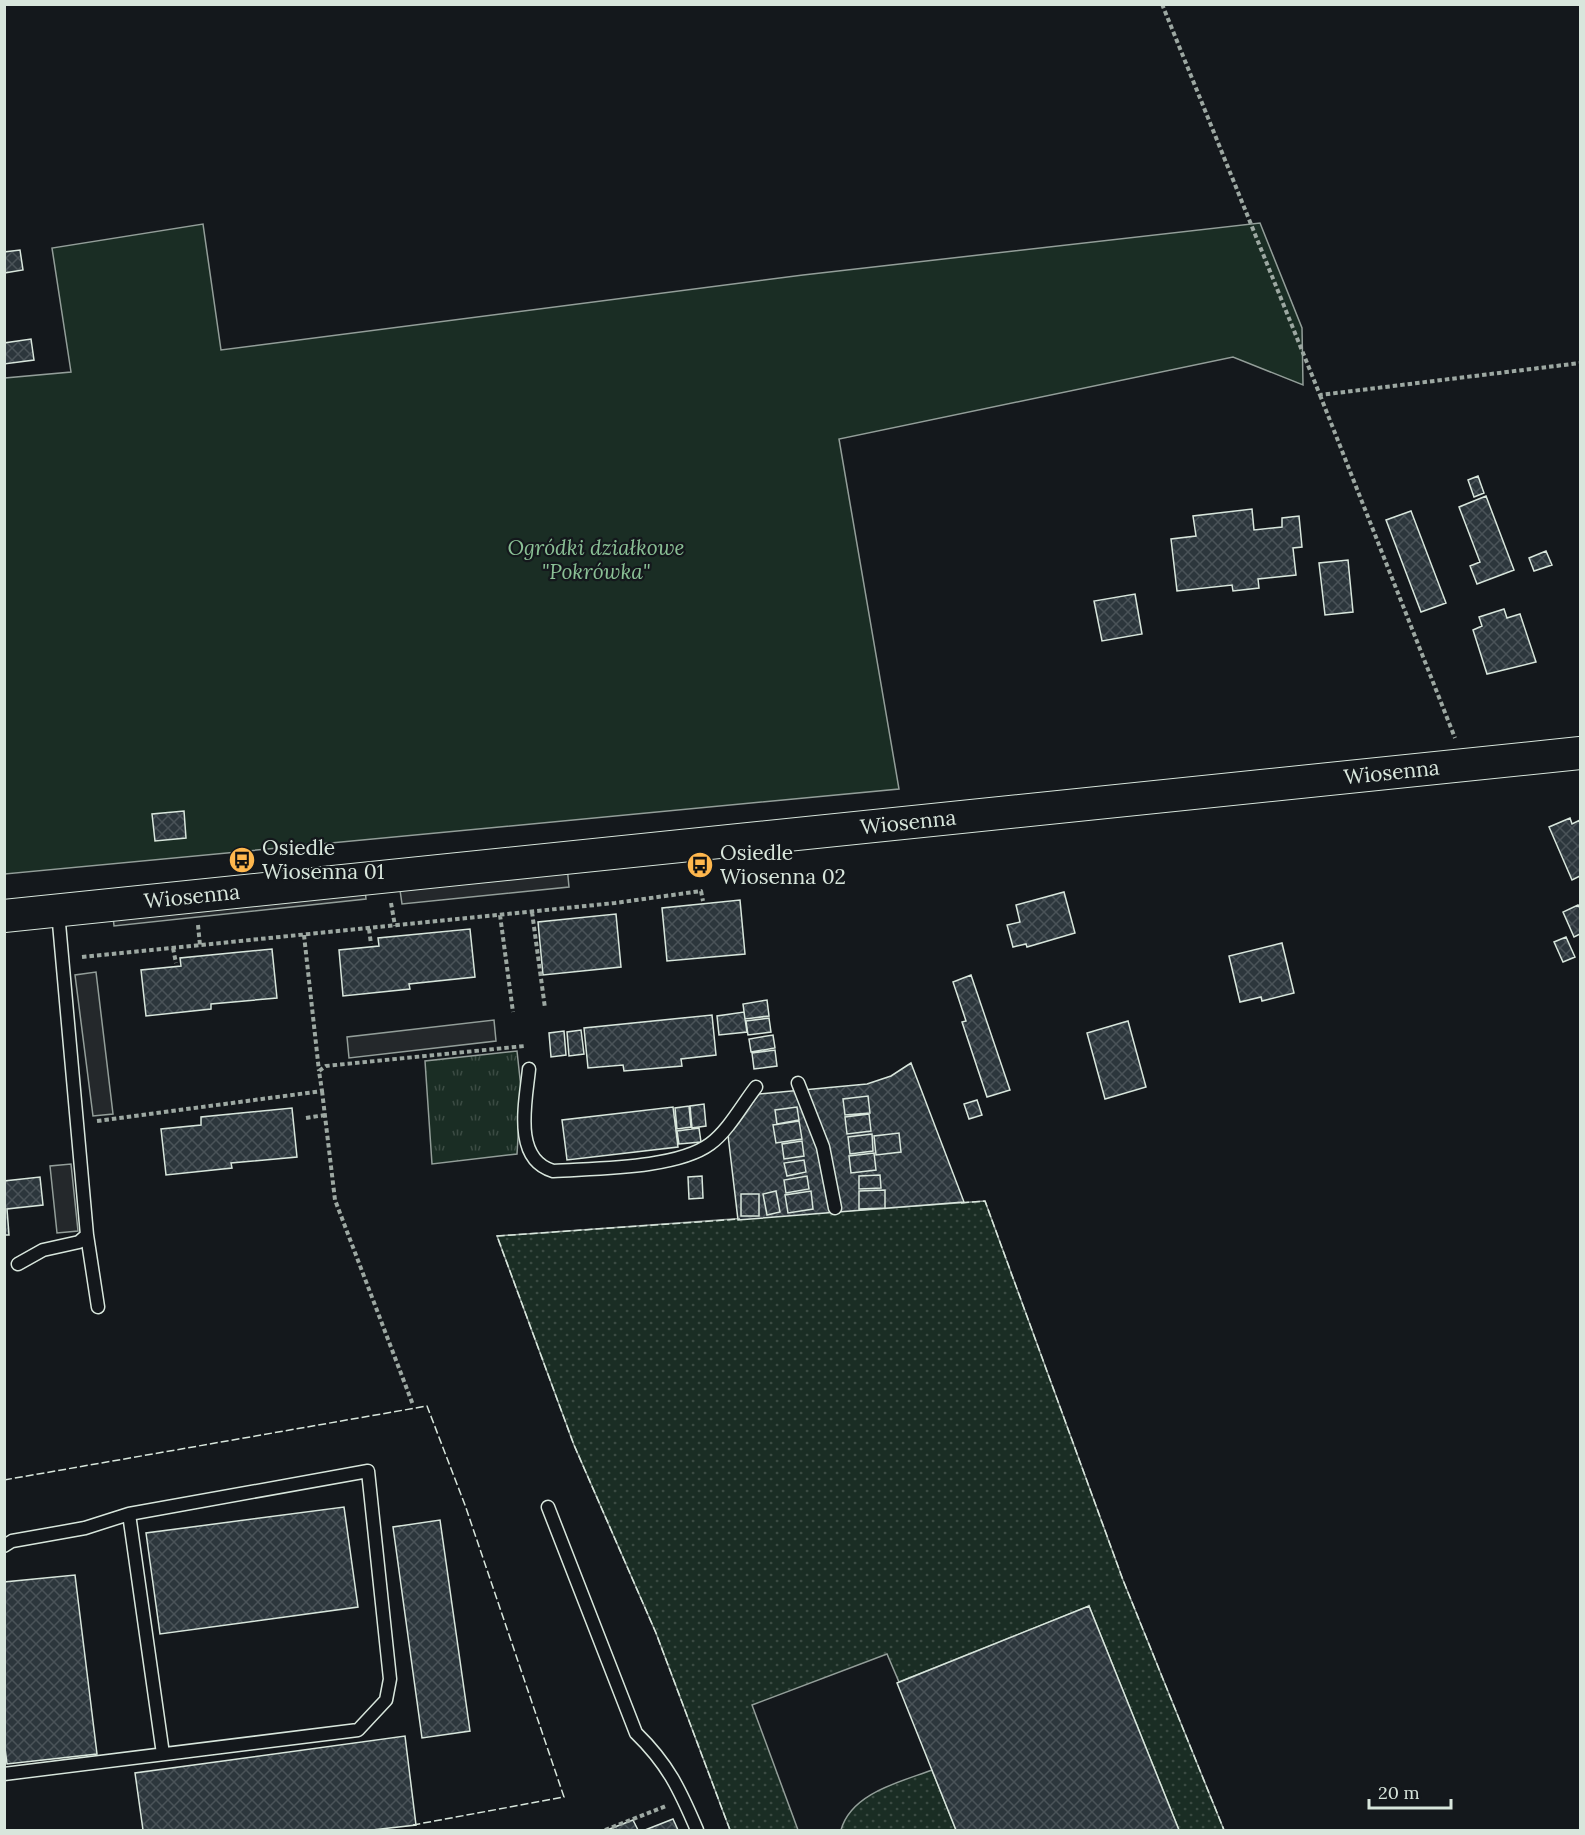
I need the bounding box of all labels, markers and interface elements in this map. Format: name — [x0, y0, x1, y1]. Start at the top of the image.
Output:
park label: Ogródki działkowe "Pokrówka" — [507, 534, 685, 585]
street label: Wiosenna — [1342, 754, 1441, 790]
street label: Wiosenna — [859, 804, 958, 840]
place label: Osiedle Wiosenna 01 — [262, 834, 384, 885]
place label: Osiedle Wiosenna 02 — [720, 839, 846, 890]
bus stop icon: Osiedle Wiosenna 01 — [227, 845, 257, 875]
bus stop icon: Osiedle Wiosenna 02 — [685, 850, 715, 880]
street label: Wiosenna — [143, 878, 241, 914]
scale bar — [1369, 1772, 1452, 1810]
text: 20 m — [1378, 1781, 1420, 1804]

